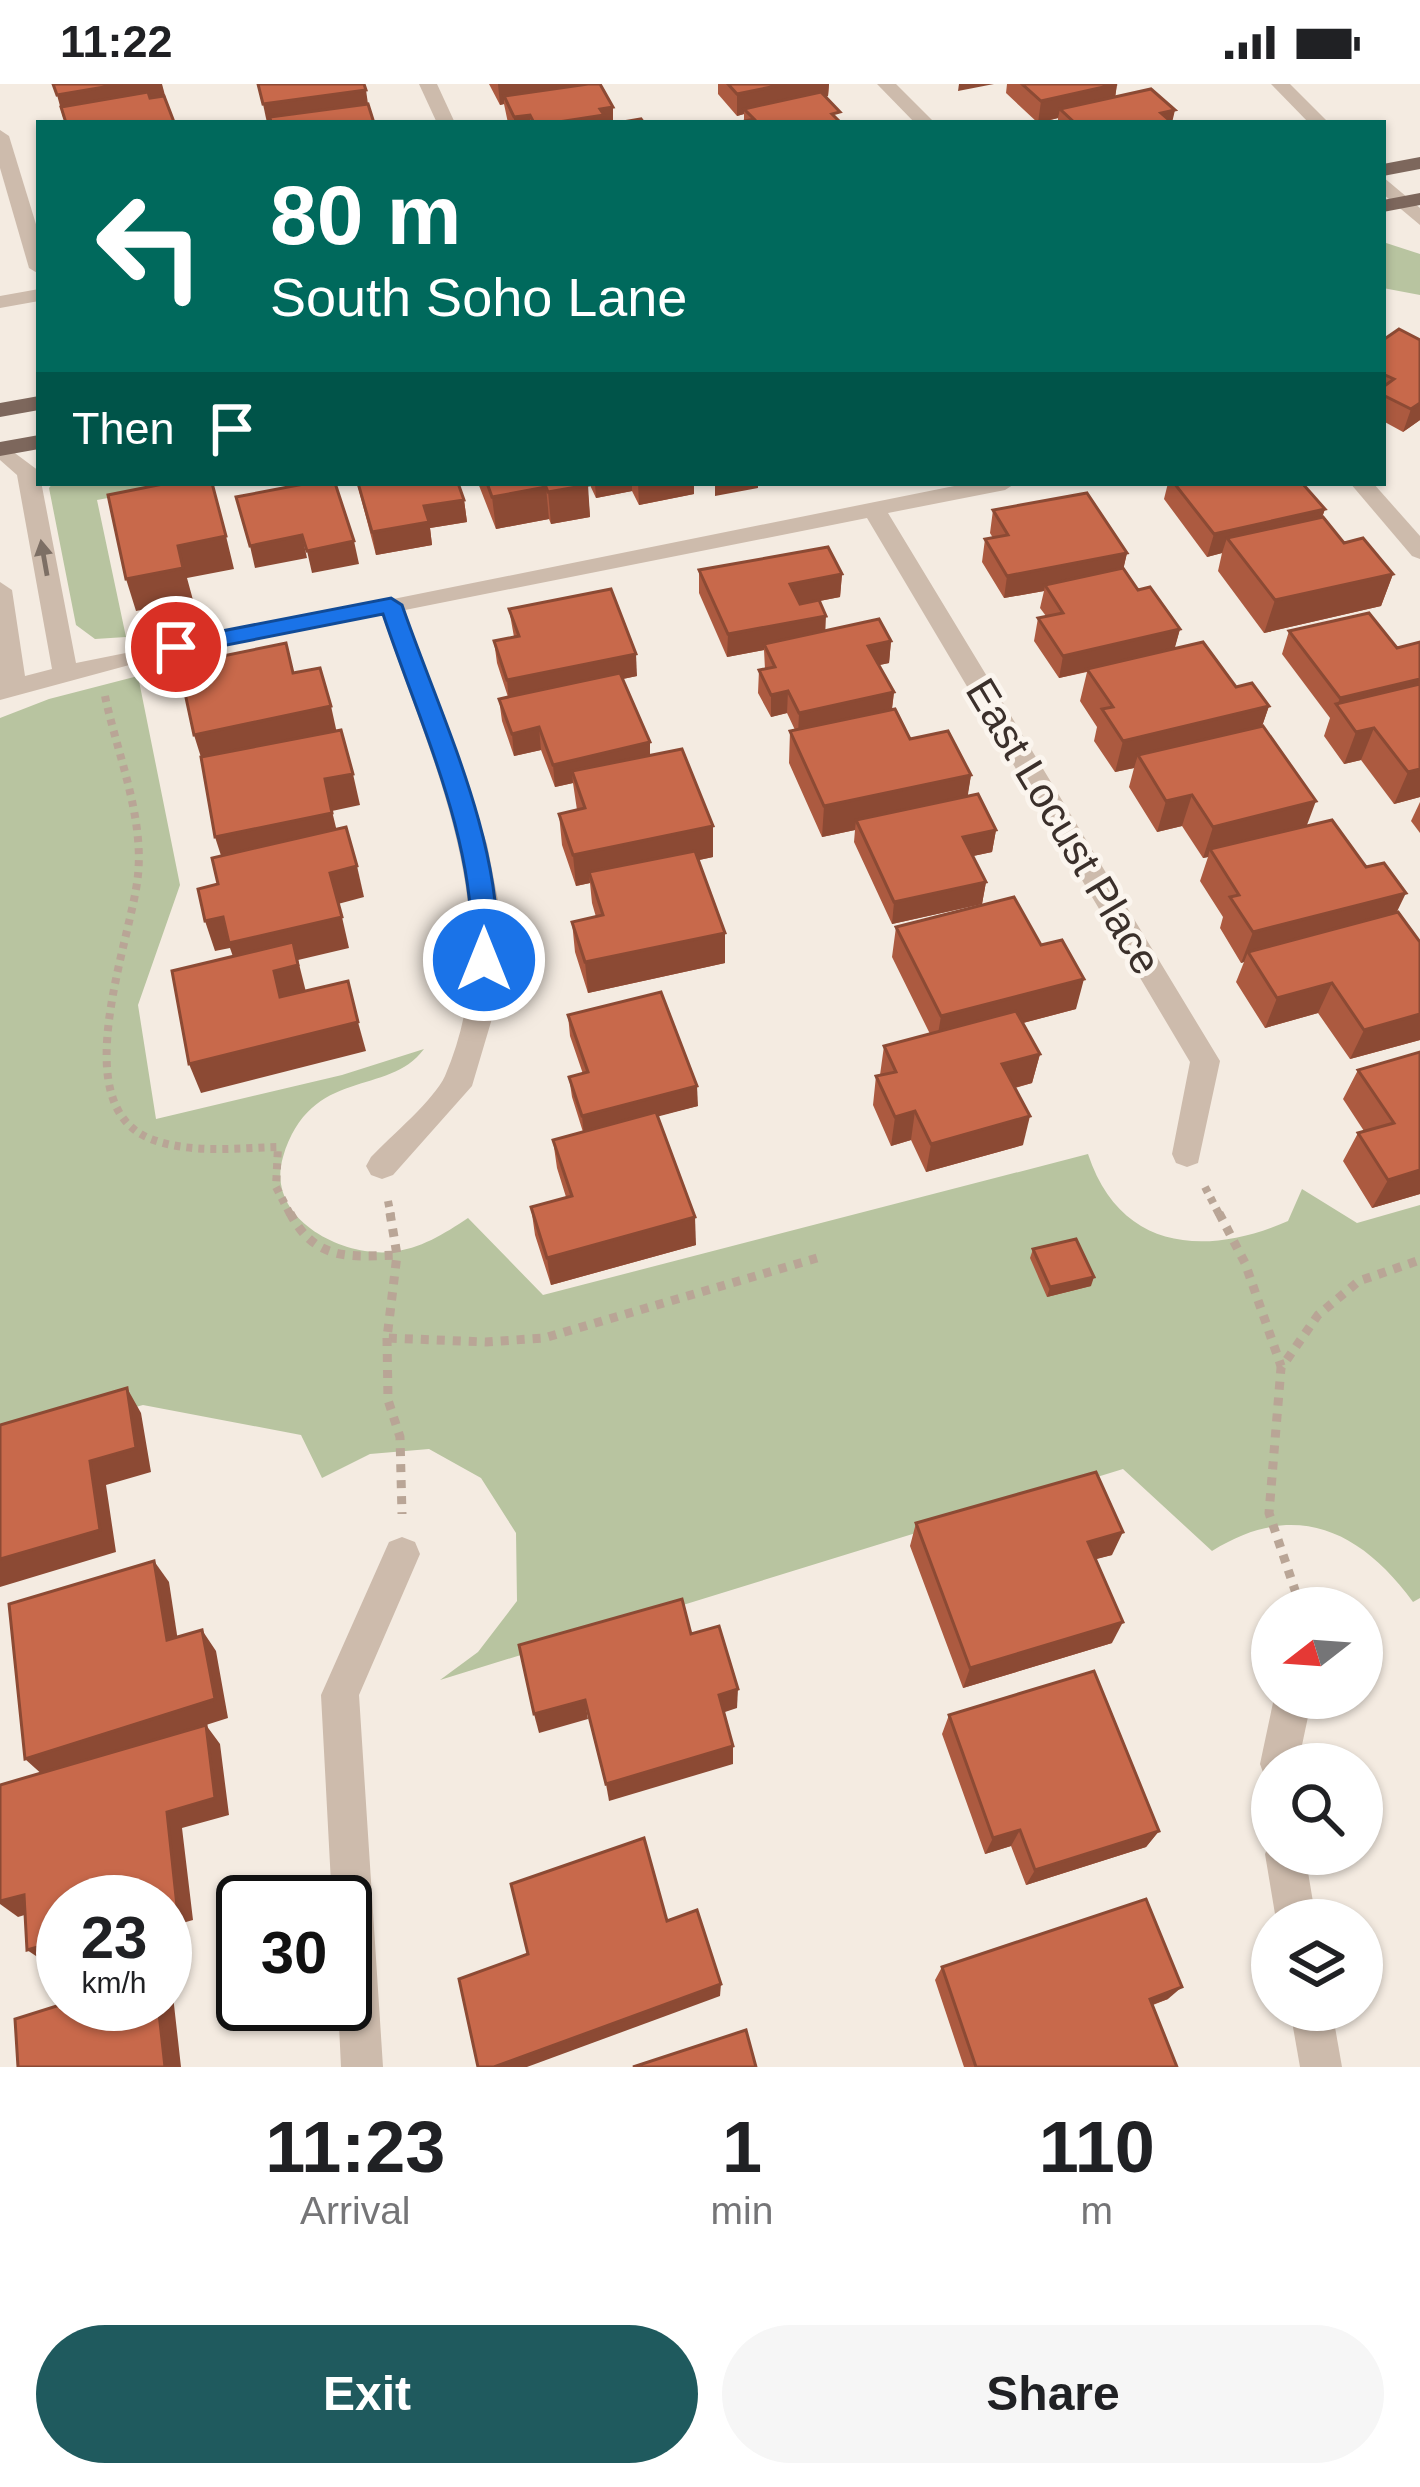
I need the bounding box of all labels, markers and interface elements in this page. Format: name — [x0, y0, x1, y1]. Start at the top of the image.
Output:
text: 11:22 — [60, 16, 173, 67]
icon: left — [72, 168, 228, 324]
text: 80 m — [270, 168, 461, 262]
text: South Soho Lane — [270, 267, 687, 327]
icon: arrive — [199, 396, 265, 462]
text: Then — [72, 403, 175, 454]
one-way arrow — [34, 538, 53, 576]
pin — [125, 596, 227, 698]
icon: arrive — [143, 614, 209, 680]
street label: East Locust Place — [957, 670, 1170, 982]
position arrow — [421, 897, 547, 1023]
north arrow — [1251, 1587, 1383, 1719]
map controls — [1251, 1587, 1383, 2031]
button: search — [1251, 1743, 1383, 1875]
speed limit sign: 30 — [216, 1875, 372, 2031]
button: layers — [1251, 1899, 1383, 2031]
text: 23 — [81, 1904, 147, 1971]
text: km/h — [81, 1966, 147, 1999]
text: 11:23 — [265, 2107, 445, 2187]
text: 1 — [722, 2107, 762, 2187]
text: 110 — [1039, 2107, 1155, 2187]
text: Arrival — [300, 2189, 411, 2232]
text: min — [711, 2189, 773, 2232]
text: m — [1080, 2189, 1113, 2232]
button: Exit — [36, 2325, 698, 2463]
button: Share — [722, 2325, 1384, 2463]

